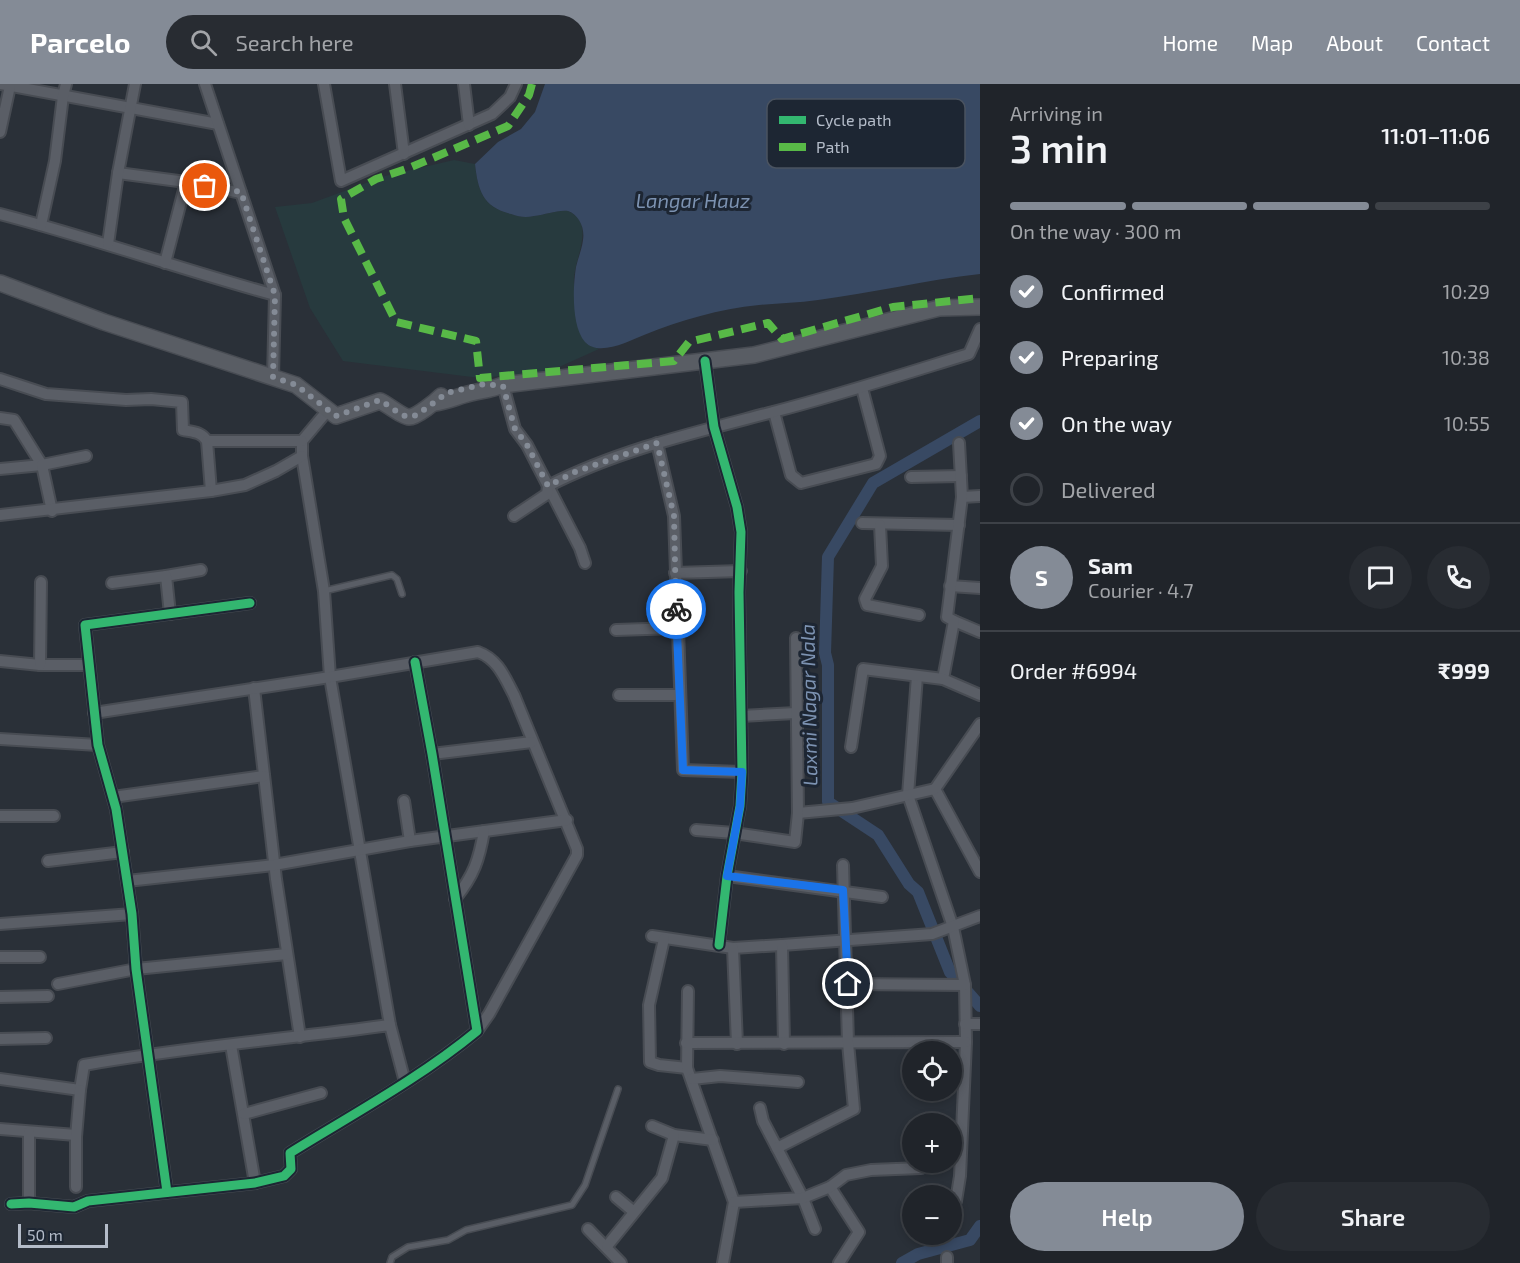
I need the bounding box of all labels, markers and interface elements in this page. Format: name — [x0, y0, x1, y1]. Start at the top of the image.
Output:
search box — [166, 15, 586, 69]
text: Parcelo — [30, 25, 130, 59]
icon: search — [187, 26, 220, 59]
text: Search here — [235, 29, 354, 55]
text: Home — [1162, 30, 1218, 55]
text: Map — [1251, 30, 1293, 55]
text: About — [1326, 30, 1383, 55]
text: Contact — [1416, 30, 1490, 55]
legend — [767, 99, 965, 168]
text: Arriving in — [1010, 101, 1103, 125]
text: Cycle path — [816, 110, 892, 129]
text: 11:01–11:06 — [1381, 122, 1490, 148]
text: 3 min — [1010, 124, 1108, 171]
text: Path — [816, 137, 850, 156]
pin — [179, 160, 230, 211]
icon: bag — [188, 169, 221, 202]
water label: Langar Hauz — [636, 188, 750, 212]
text: On the way · 300 m — [1010, 219, 1182, 243]
icon: check — [1010, 275, 1043, 308]
text: Confirmed — [1061, 278, 1165, 304]
text: 10:29 — [1443, 279, 1490, 303]
icon: check — [1010, 341, 1043, 374]
text: Preparing — [1061, 344, 1159, 370]
text: 10:38 — [1442, 345, 1490, 369]
icon: check — [1010, 407, 1043, 440]
text: On the way — [1061, 410, 1172, 436]
text: 10:55 — [1444, 411, 1490, 435]
text: Delivered — [1061, 476, 1156, 502]
button: chat — [1349, 546, 1412, 609]
button: phone — [1427, 546, 1490, 609]
text: Sam — [1088, 552, 1133, 578]
text: S — [1035, 564, 1048, 590]
text: Courier · 4.7 — [1088, 578, 1194, 602]
courier — [646, 579, 706, 639]
icon: bike — [660, 593, 693, 626]
water label: Laxmi Nagar Nala — [795, 624, 821, 786]
text: Order #6994 — [1010, 657, 1137, 683]
text: ₹999 — [1438, 657, 1490, 683]
pin — [822, 958, 873, 1009]
icon: home — [831, 967, 864, 1000]
map controls — [902, 1041, 962, 1245]
button: locate — [902, 1041, 962, 1101]
button: + — [902, 1113, 962, 1173]
button: Help — [1010, 1182, 1244, 1251]
button: Share — [1256, 1182, 1490, 1251]
button: − — [902, 1185, 962, 1245]
scale bar — [18, 1221, 108, 1248]
text: 50 m — [27, 1225, 63, 1244]

